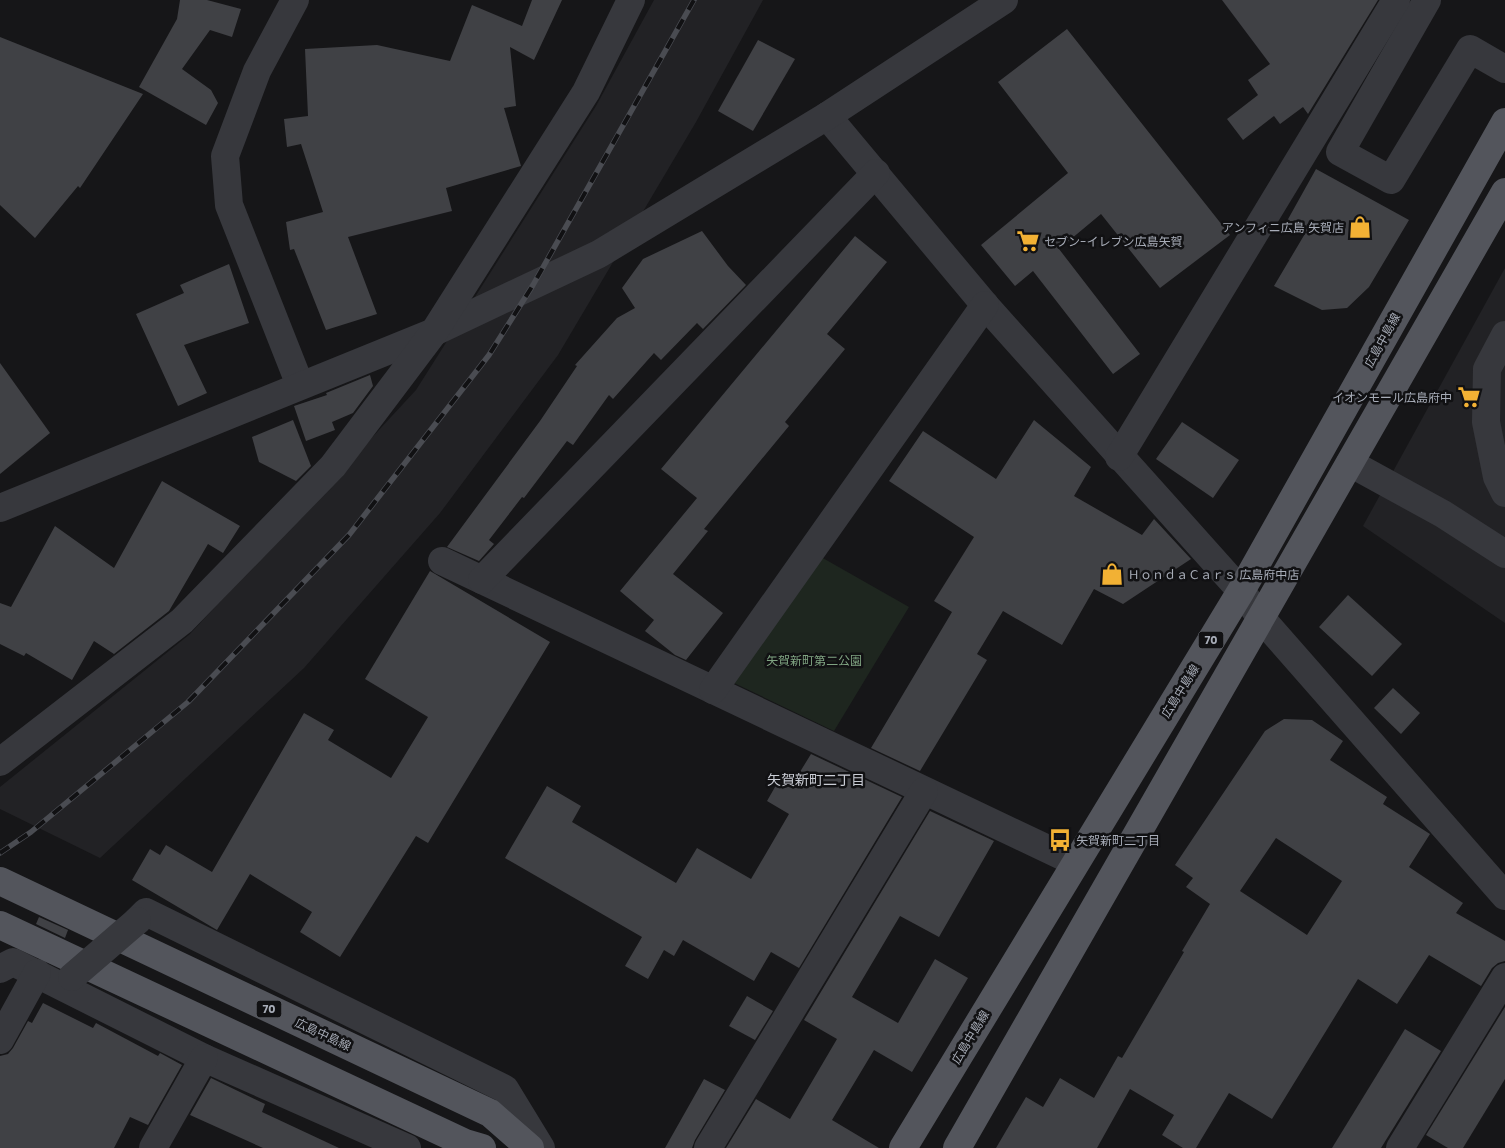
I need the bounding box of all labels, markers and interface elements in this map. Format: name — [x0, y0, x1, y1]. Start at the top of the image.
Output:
shop icon: アンフィニ広島 矢賀店 — [1347, 214, 1373, 240]
place label: アンフィニ広島 矢賀店 — [1222, 219, 1344, 236]
supermarket icon: セブン-イレブン広島矢賀 — [1015, 228, 1041, 254]
place label: セブン-イレブン広島矢賀 — [1044, 233, 1183, 250]
street label: 広島中島線 — [1360, 310, 1404, 370]
supermarket icon: イオンモール広島府中 — [1456, 384, 1482, 410]
place label: イオンモール広島府中 — [1332, 389, 1452, 406]
shop icon: ＨｏｎｄａＣａｒｓ 広島府中店 — [1099, 561, 1125, 587]
place label: ＨｏｎｄａＣａｒｓ 広島府中店 — [1128, 566, 1299, 583]
road number: 70 — [1198, 632, 1224, 648]
park label: 矢賀新町第二公園 — [766, 652, 862, 669]
street label: 広島中島線 — [1157, 661, 1203, 721]
district label: 矢賀新町二丁目 — [767, 770, 865, 790]
bus stop icon: 矢賀新町二丁目 — [1047, 827, 1073, 853]
place label: 矢賀新町二丁目 — [1076, 832, 1160, 849]
road number: 70 — [256, 1001, 282, 1018]
street label: 広島中島線 — [947, 1007, 993, 1067]
street label: 広島中島線 — [292, 1014, 354, 1054]

